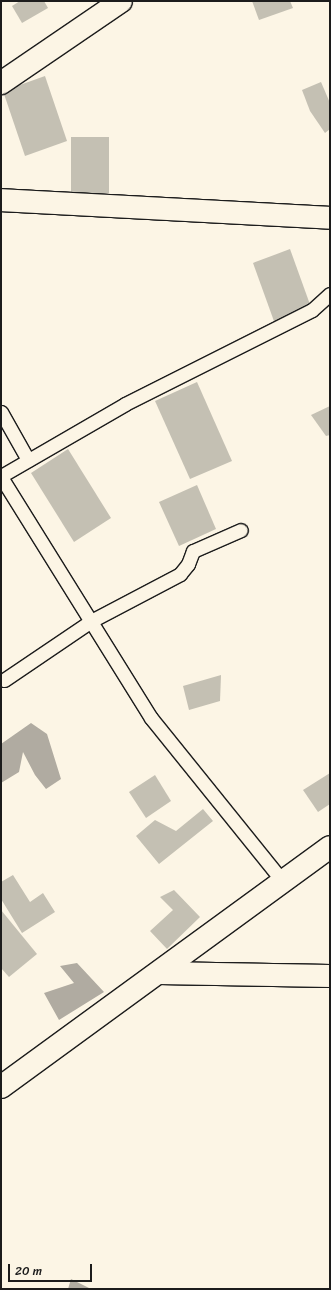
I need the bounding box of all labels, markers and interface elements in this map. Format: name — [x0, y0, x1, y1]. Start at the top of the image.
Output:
scale bar — [10, 1256, 94, 1282]
text: 20 m — [15, 1260, 42, 1282]

